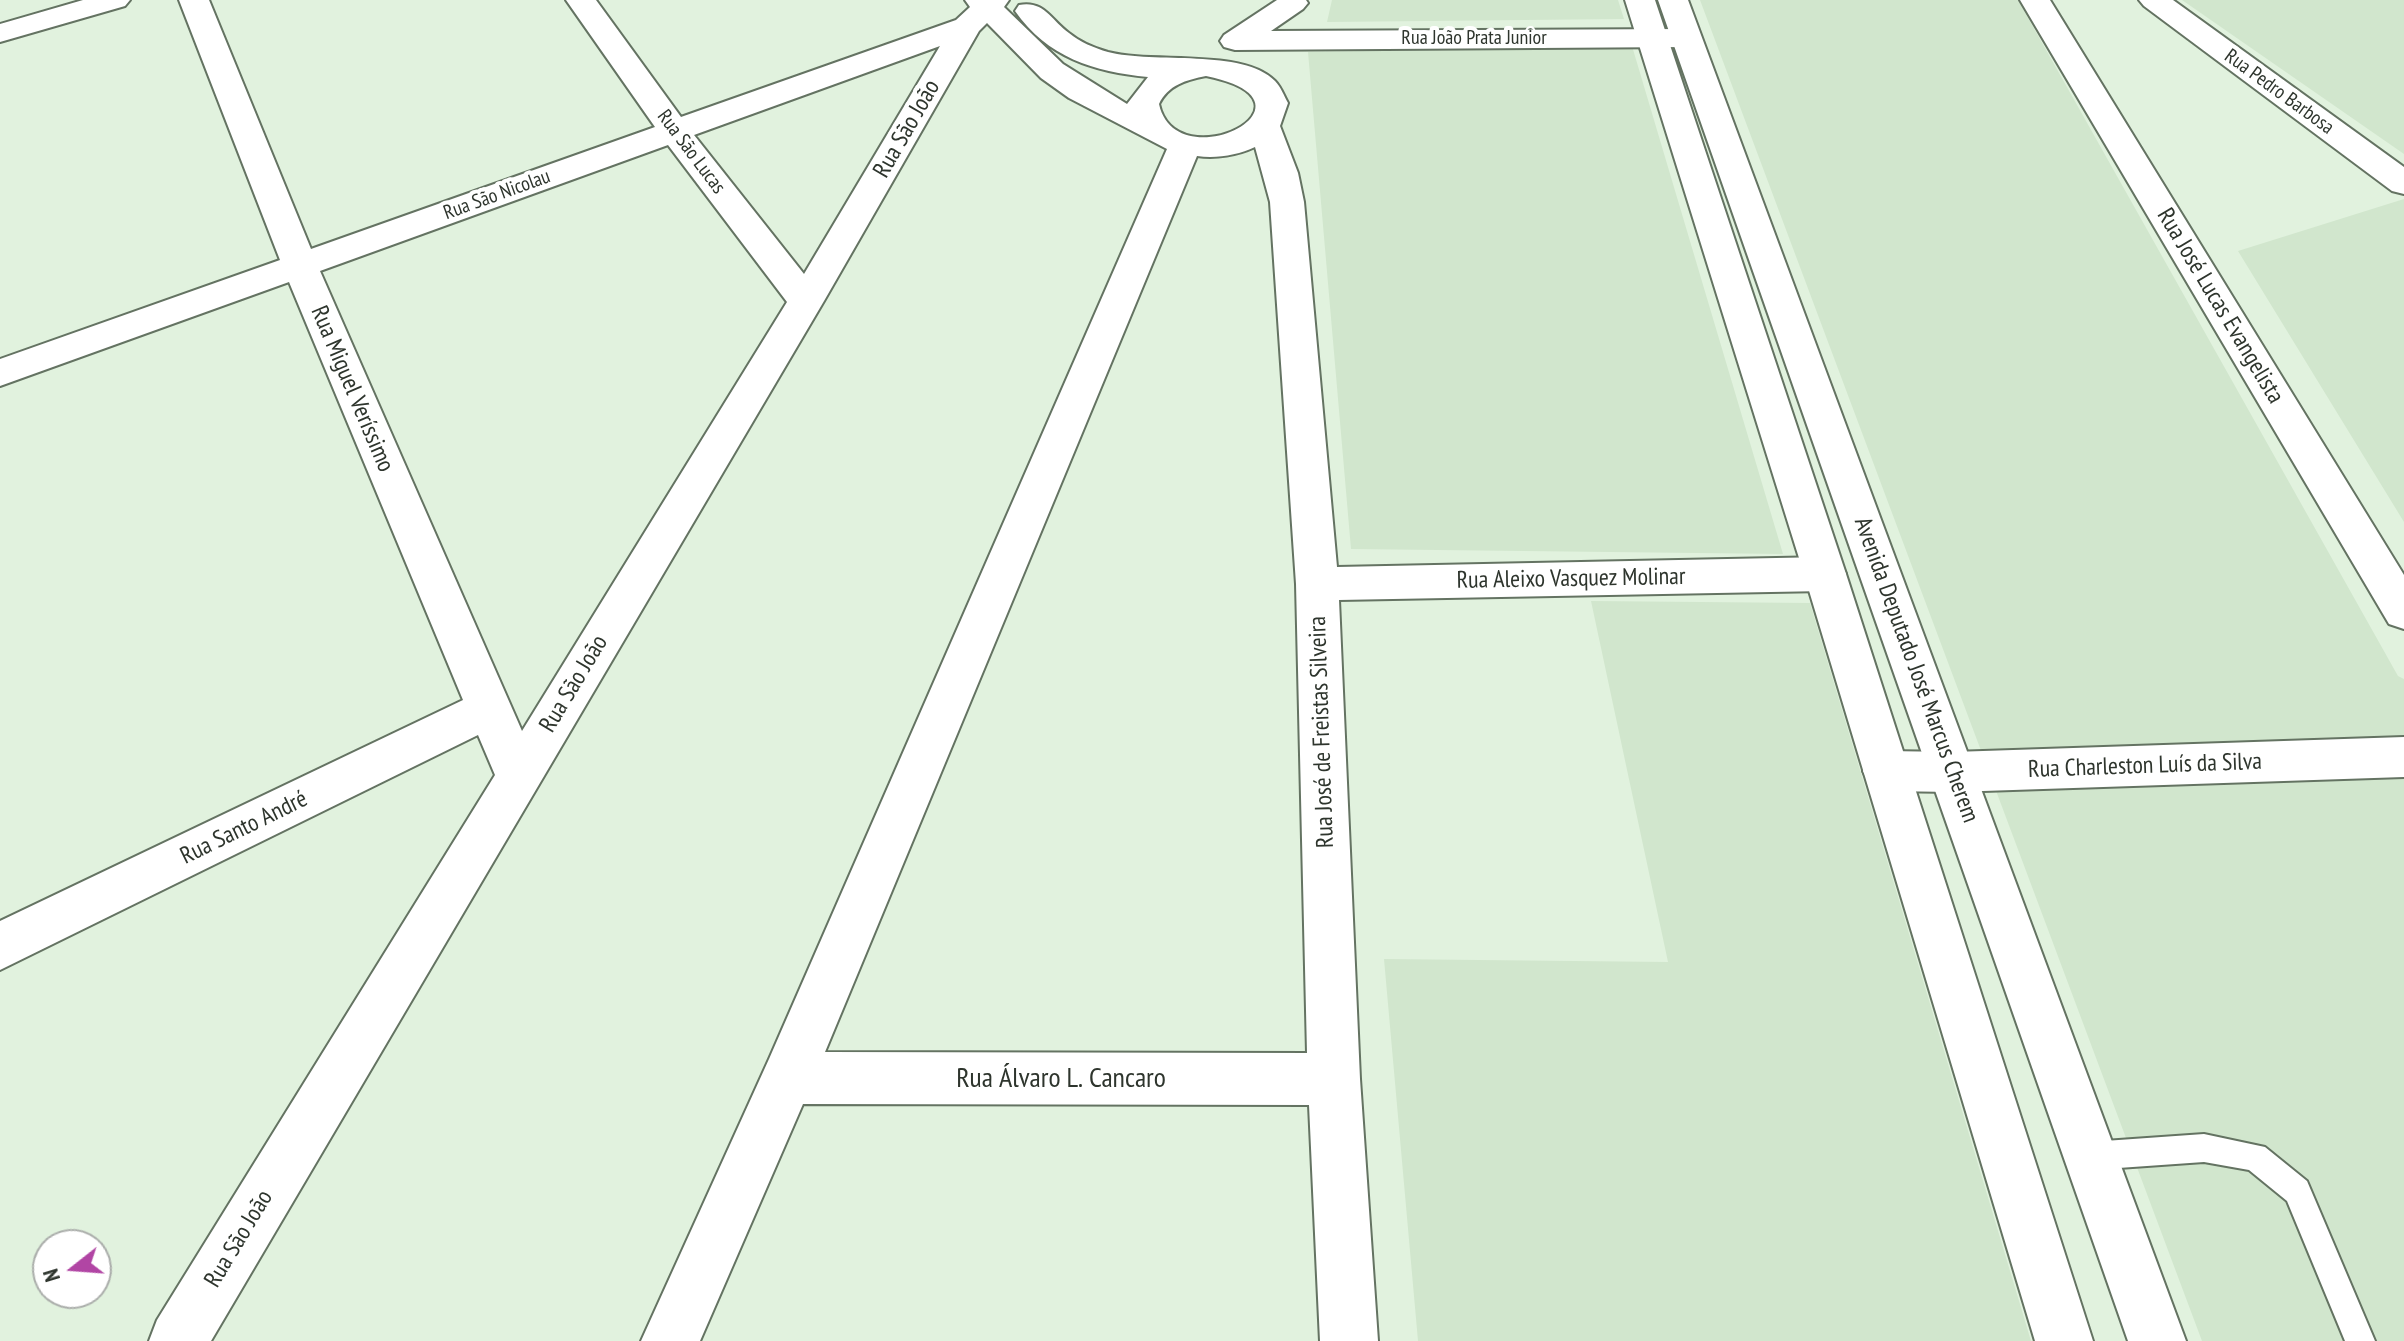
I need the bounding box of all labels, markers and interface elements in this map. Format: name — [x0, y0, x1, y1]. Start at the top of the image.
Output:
street label: Rua João Prata Junior — [1401, 26, 1547, 50]
street label: Rua Pedro Barbosa — [2220, 44, 2338, 140]
street label: Rua São João — [868, 75, 946, 183]
street label: Rua São Lucas — [652, 105, 730, 199]
street label: Rua São Nicolau — [440, 165, 554, 225]
street label: Rua José Lucas Evangelista — [2150, 203, 2290, 409]
street label: Rua Miguel Veríssimo — [304, 302, 400, 476]
street label: Avenida Deputado José Marcus Cherem — [1847, 514, 1985, 826]
street label: Rua Aleixo Vasquez Molinar — [1456, 563, 1686, 595]
street label: Rua José de Freistas Silveira — [1304, 616, 1340, 848]
street label: Rua São João — [534, 630, 614, 738]
street label: Rua Charleston Luís da Silva — [2028, 748, 2262, 784]
street label: Rua Santo André — [176, 785, 312, 871]
street label: Rua Álvaro L. Cancaro — [956, 1062, 1166, 1096]
street label: Rua São João — [199, 1185, 279, 1293]
north arrow — [32, 1229, 112, 1309]
text: N — [36, 1266, 66, 1285]

